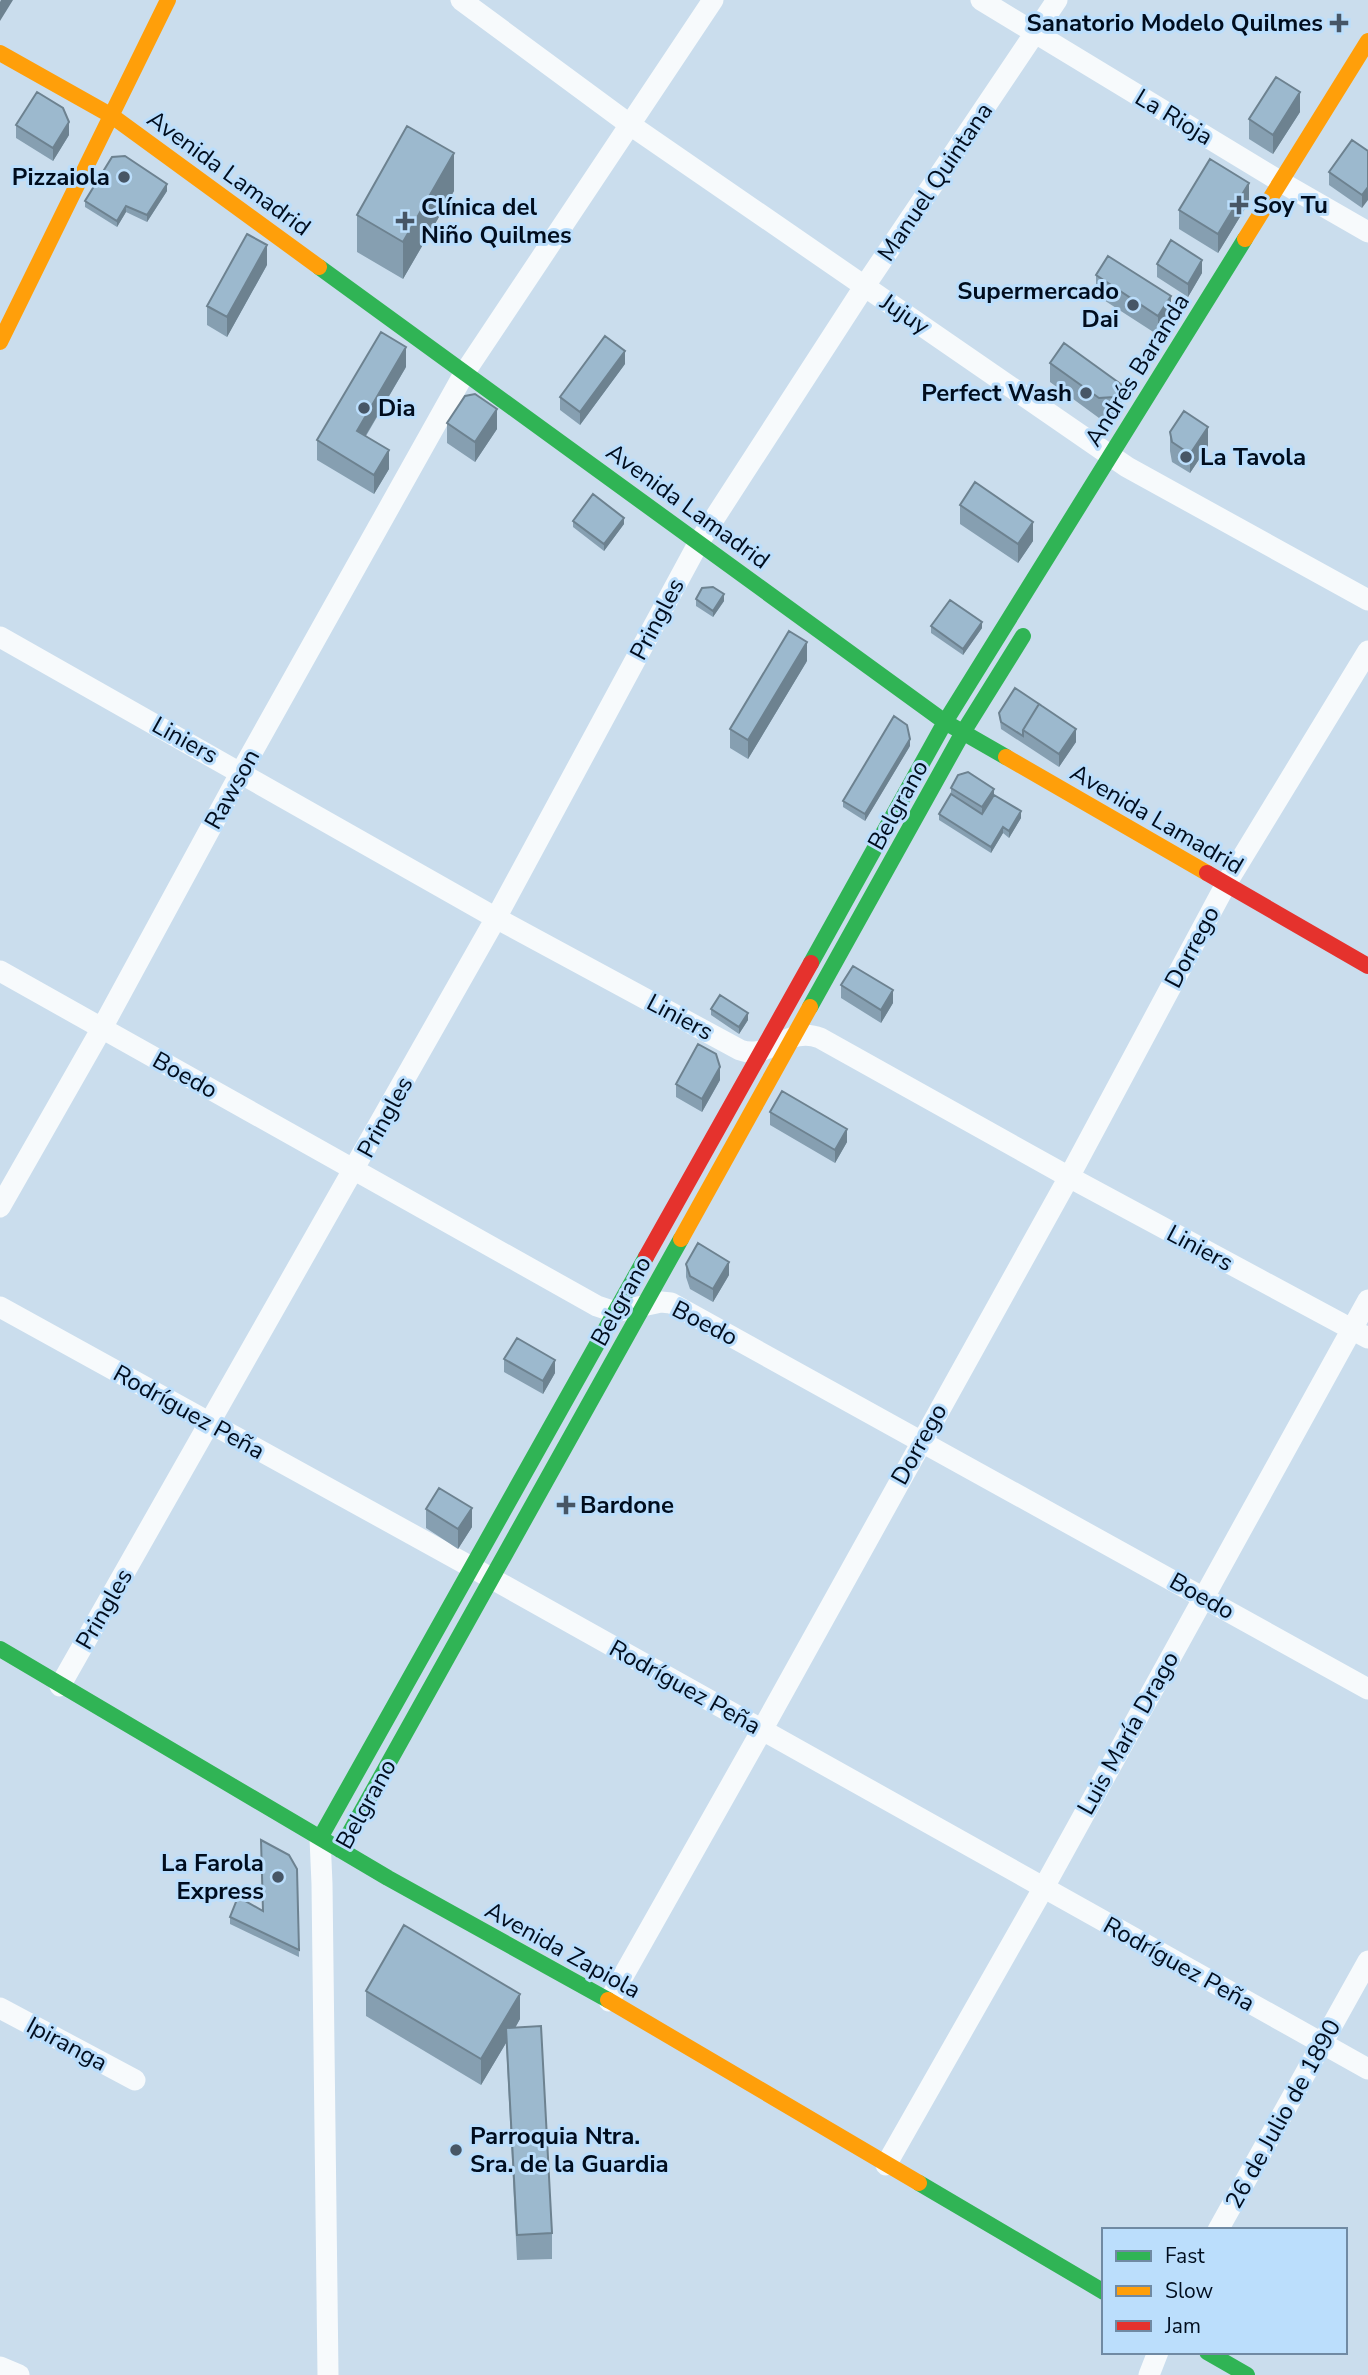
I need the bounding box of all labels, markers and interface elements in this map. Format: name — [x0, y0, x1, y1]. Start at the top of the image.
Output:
place label: Sanatorio Modelo Quilmes — [1027, 7, 1323, 39]
marker: Sanatorio Modelo Quilmes — [1329, 13, 1349, 33]
street label: La Rioja — [1129, 81, 1219, 153]
street label: Manuel Quintana — [870, 96, 1000, 268]
street label: Avenida Lamadrid — [141, 103, 317, 243]
place label: Pizzaiola — [12, 161, 110, 193]
marker: Pizzaiola — [116, 169, 132, 185]
place label: Soy Tu — [1253, 189, 1328, 221]
place label: Clínica del Niño Quilmes — [421, 191, 572, 251]
marker: Soy Tu — [1231, 197, 1247, 213]
marker: Clínica del Niño Quilmes — [395, 211, 415, 231]
place label: Supermercado Dai — [957, 275, 1119, 335]
street label: Jujuy — [873, 285, 936, 342]
street label: Andrés Baranda — [1077, 288, 1197, 452]
marker: Supermercado Dai — [1125, 297, 1141, 313]
place label: Perfect Wash — [921, 377, 1072, 409]
marker: Perfect Wash — [1078, 385, 1094, 401]
place label: Dia — [378, 392, 416, 424]
marker: Dia — [356, 400, 372, 416]
street label: Avenida Lamadrid — [600, 436, 776, 576]
place label: La Tavola — [1200, 441, 1306, 473]
marker: La Tavola — [1178, 449, 1194, 465]
street label: Pringles — [622, 573, 692, 665]
street label: Liniers — [146, 709, 224, 771]
street label: Rawson — [197, 743, 267, 835]
street label: Belgrano — [860, 754, 936, 856]
street label: Avenida Lamadrid — [1065, 756, 1249, 882]
street label: Dorrego — [1157, 900, 1227, 994]
street label: Liniers — [641, 986, 719, 1048]
street label: Boedo — [147, 1044, 223, 1106]
street label: Pringles — [350, 1071, 420, 1163]
street label: Liniers — [1161, 1217, 1239, 1279]
street label: Belgrano — [583, 1250, 659, 1352]
street label: Boedo — [667, 1293, 743, 1353]
street label: Rodríguez Peña — [108, 1357, 270, 1467]
street label: Dorrego — [884, 1398, 954, 1490]
place label: Bardone — [580, 1489, 674, 1521]
marker: Bardone — [558, 1497, 574, 1513]
street label: Pringles — [68, 1563, 140, 1655]
street label: Boedo — [1164, 1565, 1240, 1627]
street label: Rodríguez Peña — [604, 1632, 766, 1742]
street label: Luis María Drago — [1070, 1646, 1186, 1820]
street label: Belgrano — [328, 1753, 404, 1855]
place label: La Farola Express — [161, 1847, 264, 1907]
marker: La Farola Express — [270, 1869, 286, 1885]
street label: Avenida Zapiola — [479, 1894, 647, 2006]
street label: Rodríguez Peña — [1098, 1909, 1260, 2019]
street label: Ipiranga — [21, 2009, 113, 2079]
street label: 26 de Julio de 1890 — [1218, 2014, 1348, 2214]
place label: Parroquia Ntra. Sra. de la Guardia — [470, 2120, 669, 2180]
marker: Parroquia Ntra. Sra. de la Guardia — [448, 2142, 464, 2158]
legend — [1102, 2228, 1347, 2354]
text: Fast — [1165, 2242, 1205, 2270]
text: Slow — [1165, 2277, 1214, 2305]
text: Jam — [1164, 2312, 1201, 2340]

